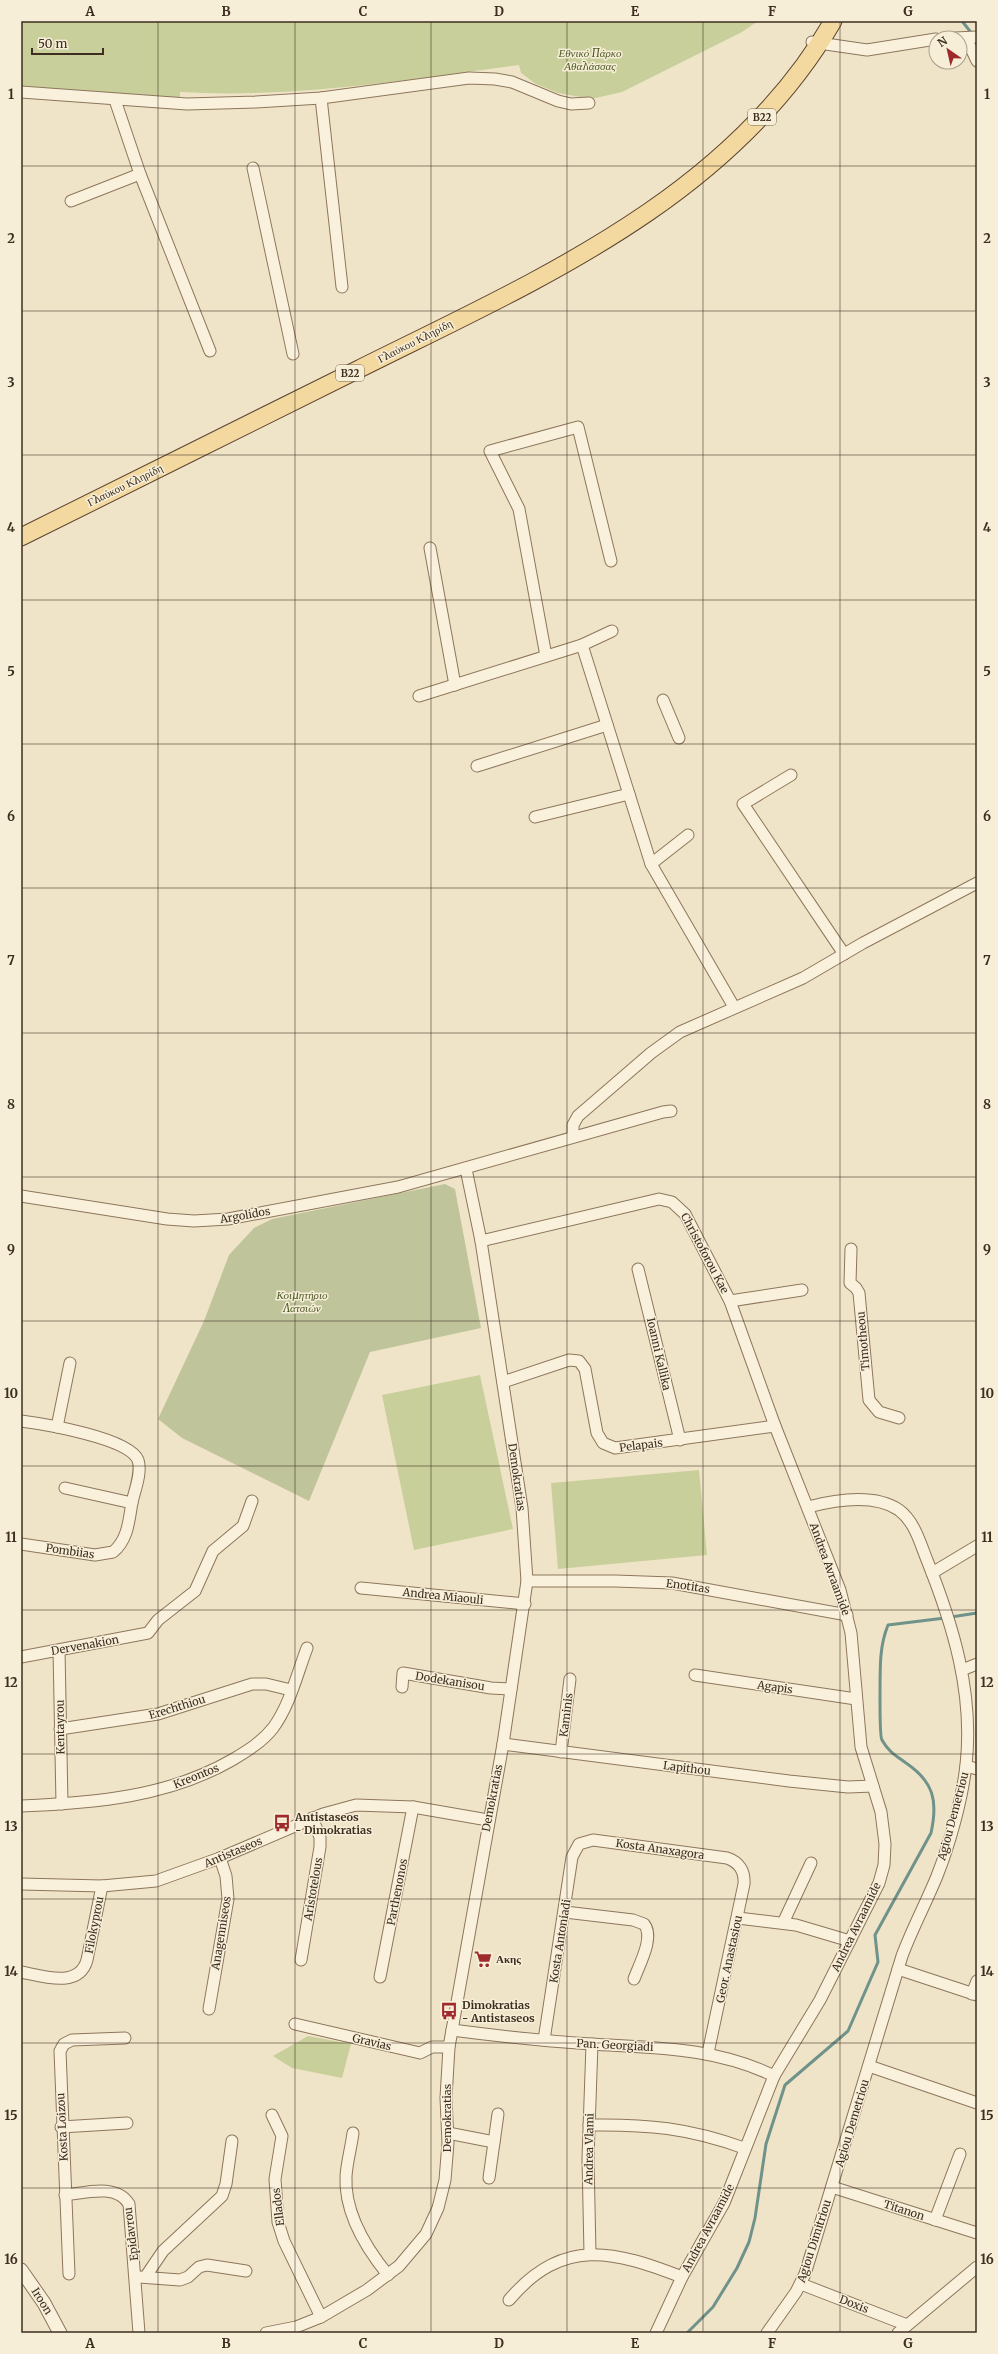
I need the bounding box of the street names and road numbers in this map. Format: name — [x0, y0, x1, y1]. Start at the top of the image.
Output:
road number: B22 — [748, 109, 776, 125]
street label: Γλαύκου Κληρίδη — [375, 316, 455, 366]
road number: B22 — [336, 365, 364, 381]
street label: Γλαύκου Κληρίδη — [85, 461, 165, 509]
street label: Argolidos — [218, 1204, 271, 1226]
street label: Christoforou Kae — [678, 1210, 732, 1296]
street label: Timotheou — [853, 1311, 873, 1371]
street label: Ioanni Kallika — [644, 1316, 674, 1392]
street label: Pelapais — [619, 1435, 663, 1455]
street label: Demokratias — [505, 1442, 529, 1512]
street label: Andrea Avraamide — [806, 1520, 853, 1617]
street label: Pombiias — [45, 1541, 95, 1561]
street label: Enotitas — [665, 1576, 711, 1596]
street label: Andrea Miaouli — [401, 1585, 485, 1607]
street label: Dervenakion — [50, 1632, 121, 1658]
street label: Dodekanisou — [414, 1669, 486, 1693]
street label: Agapis — [755, 1677, 794, 1696]
street label: Erechthiou — [147, 1692, 207, 1722]
street label: Kaminis — [556, 1692, 576, 1738]
street label: Kentayrou — [53, 1699, 67, 1755]
street label: Lapithou — [662, 1758, 712, 1778]
street label: Kreontos — [171, 1761, 221, 1791]
street label: Demokratias — [479, 1763, 505, 1833]
street label: Agiou Demetriou — [934, 1770, 972, 1863]
street label: Antistaseos — [201, 1834, 264, 1871]
street label: Kosta Anaxagora — [615, 1836, 705, 1862]
street label: Aristotelous — [300, 1856, 325, 1923]
street label: Parthenonos — [384, 1857, 410, 1927]
street label: Andrea Avraamide — [828, 1880, 884, 1975]
street label: Filokyprou — [82, 1895, 106, 1955]
street label: Anagenniseos — [208, 1895, 234, 1972]
street label: Kosta Antoniadi — [546, 1898, 574, 1984]
street label: Geor. Anastasiou — [713, 1914, 745, 2004]
street label: Gravias — [351, 2031, 393, 2053]
street label: Pan. Georgiadi — [576, 2036, 654, 2054]
street label: Agiou Demetriou — [832, 2077, 872, 2170]
street label: Demokratias — [440, 2084, 454, 2152]
street label: Kosta Loizou — [53, 2092, 71, 2162]
street label: Andrea Vlami — [581, 2112, 597, 2186]
street label: Andrea Avraamide — [678, 2181, 737, 2275]
street label: Ellados — [269, 2187, 287, 2227]
street label: Titanon — [882, 2197, 927, 2223]
street label: Agiou Dimitriou — [794, 2198, 834, 2285]
street label: Epidavrou — [121, 2206, 141, 2262]
street label: Iroon — [28, 2285, 56, 2318]
street label: Doxis — [837, 2292, 871, 2316]

